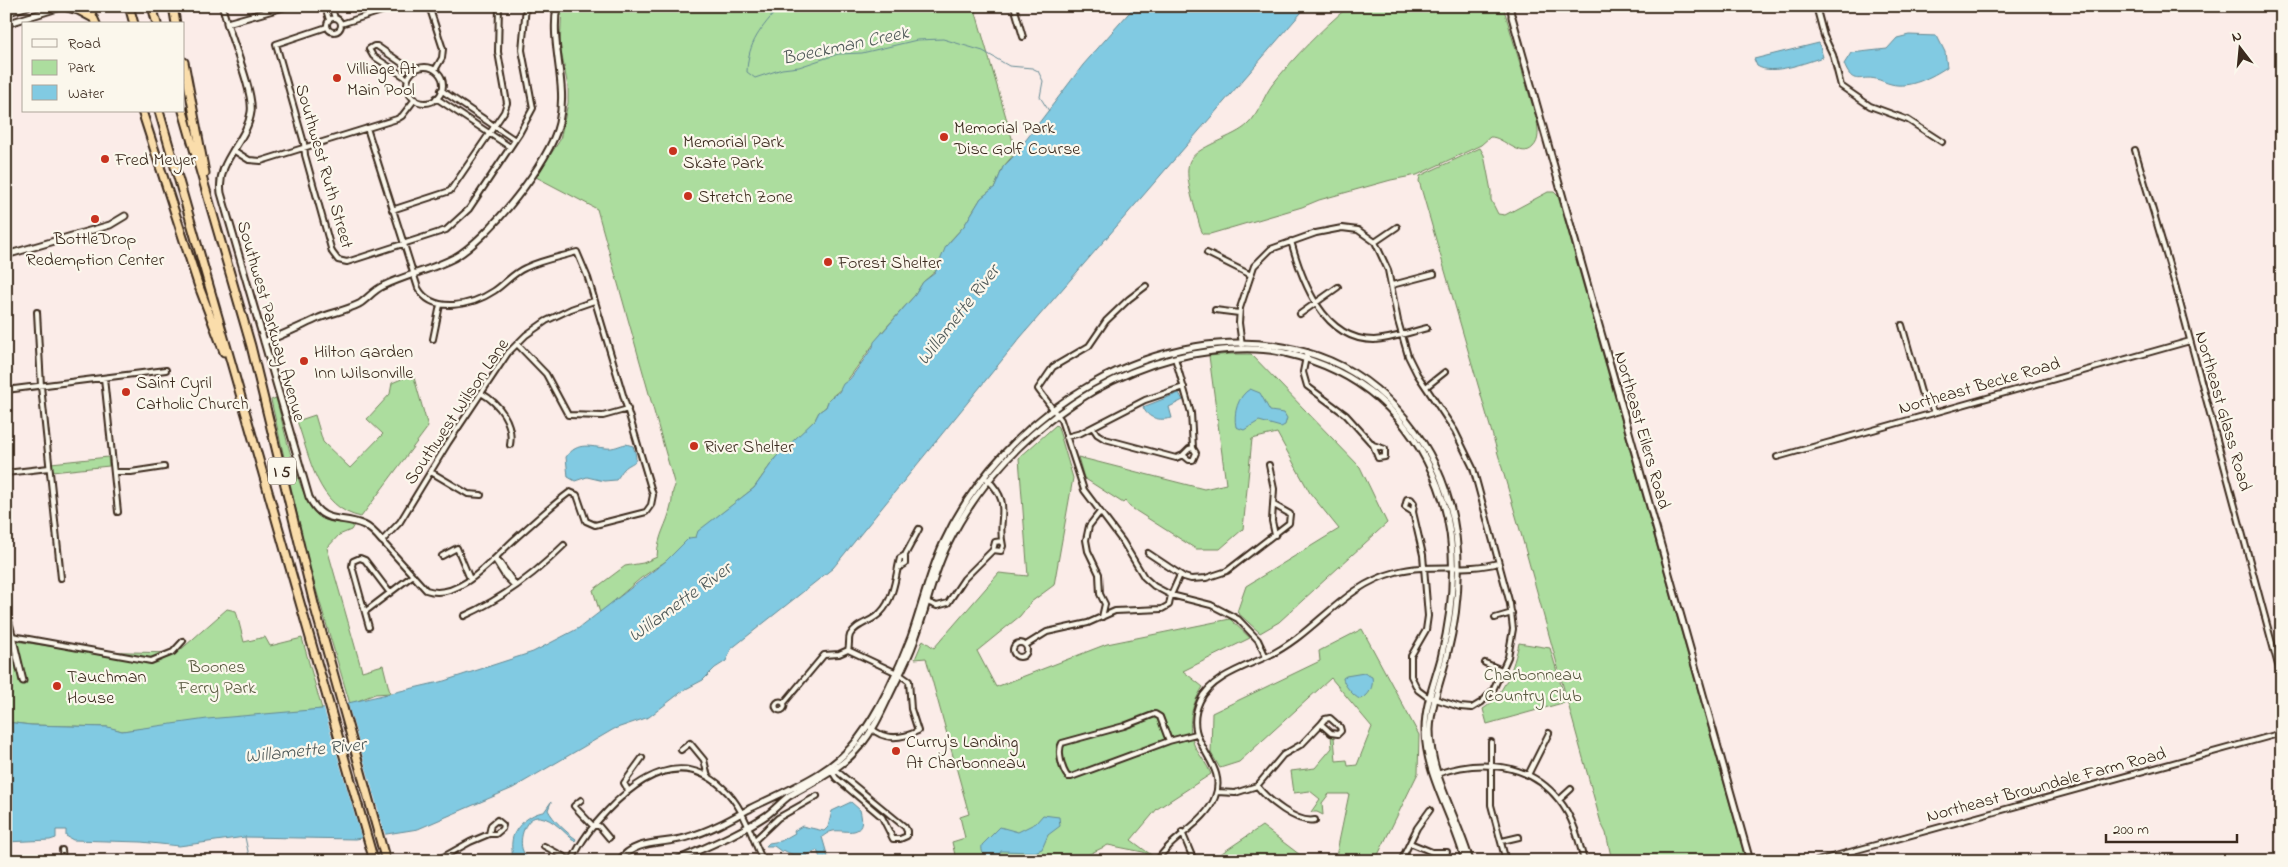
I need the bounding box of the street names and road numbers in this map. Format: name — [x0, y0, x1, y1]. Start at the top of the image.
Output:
street label: Southwest Ruth Street — [287, 81, 359, 252]
street label: Southwest Parkway Avenue — [229, 218, 311, 426]
street label: Northeast Glass Road — [2187, 329, 2257, 495]
street label: Southwest Wilson Lane — [399, 333, 517, 491]
street label: Northeast Eilers Road — [1606, 349, 1676, 512]
street label: Northeast Becke Road — [1896, 351, 2063, 422]
road number: I 5 — [268, 458, 296, 484]
street label: Northeast Browndale Farm Road — [1924, 741, 2169, 830]

